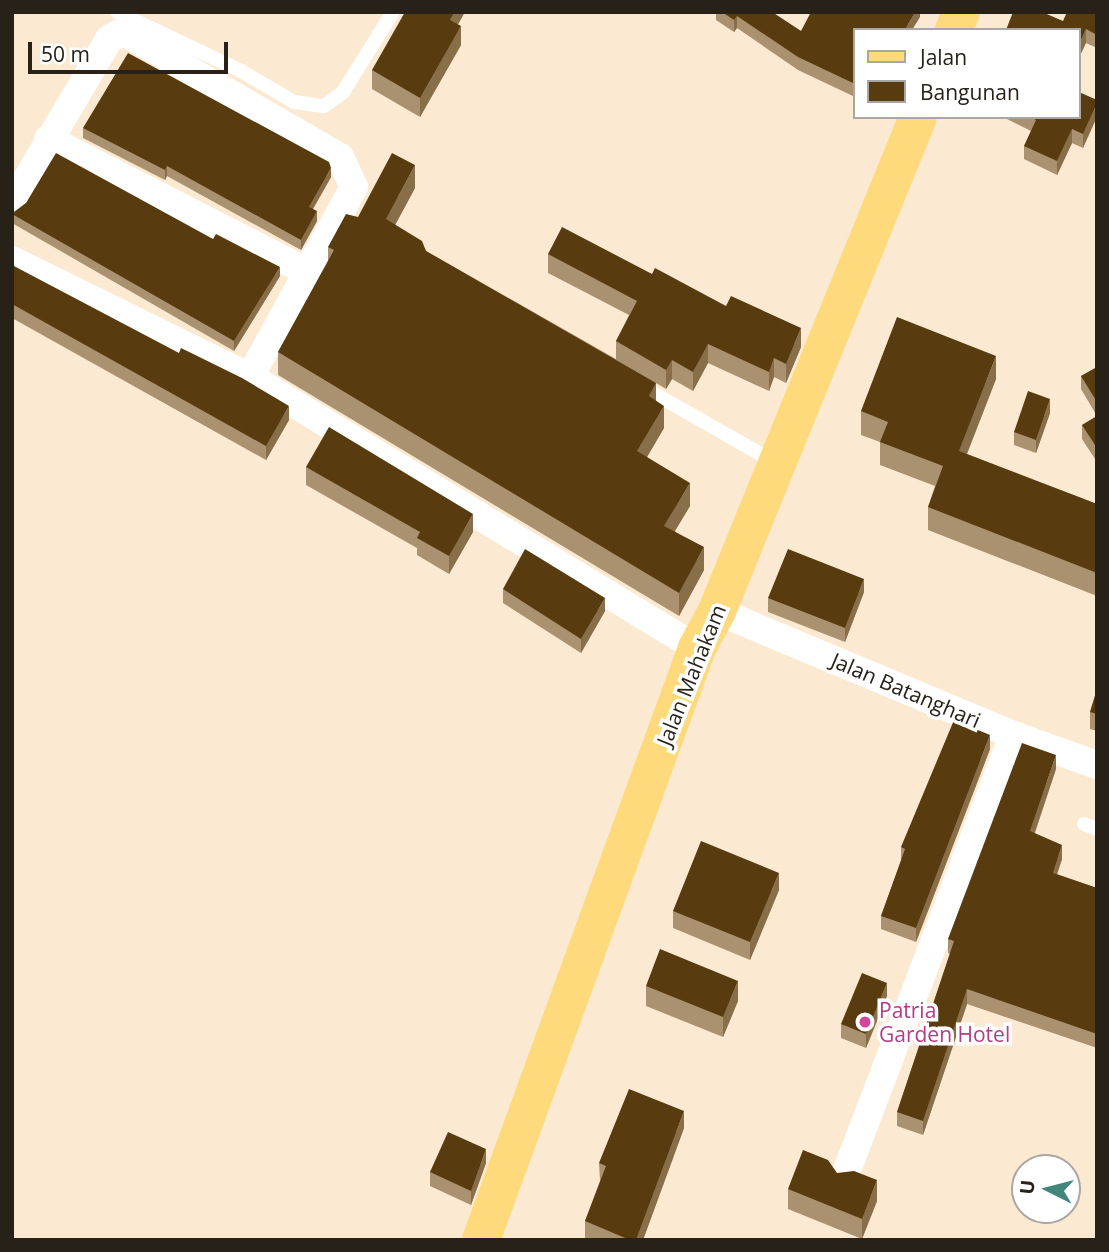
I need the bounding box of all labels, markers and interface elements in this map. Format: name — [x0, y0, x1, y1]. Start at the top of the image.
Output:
scale bar — [32, 28, 231, 72]
legend — [853, 28, 1081, 119]
text: 50 m — [41, 40, 90, 68]
text: Jalan — [920, 43, 967, 71]
text: Bangunan — [920, 78, 1020, 106]
street label: Jalan Mahakam — [651, 601, 731, 749]
street label: Jalan Batanghari — [828, 647, 984, 733]
place label: Patria Garden Hotel — [879, 997, 1010, 1047]
marker: Patria Garden Hotel — [857, 1014, 873, 1030]
north arrow — [1011, 1154, 1081, 1224]
text: U — [1013, 1179, 1041, 1196]

